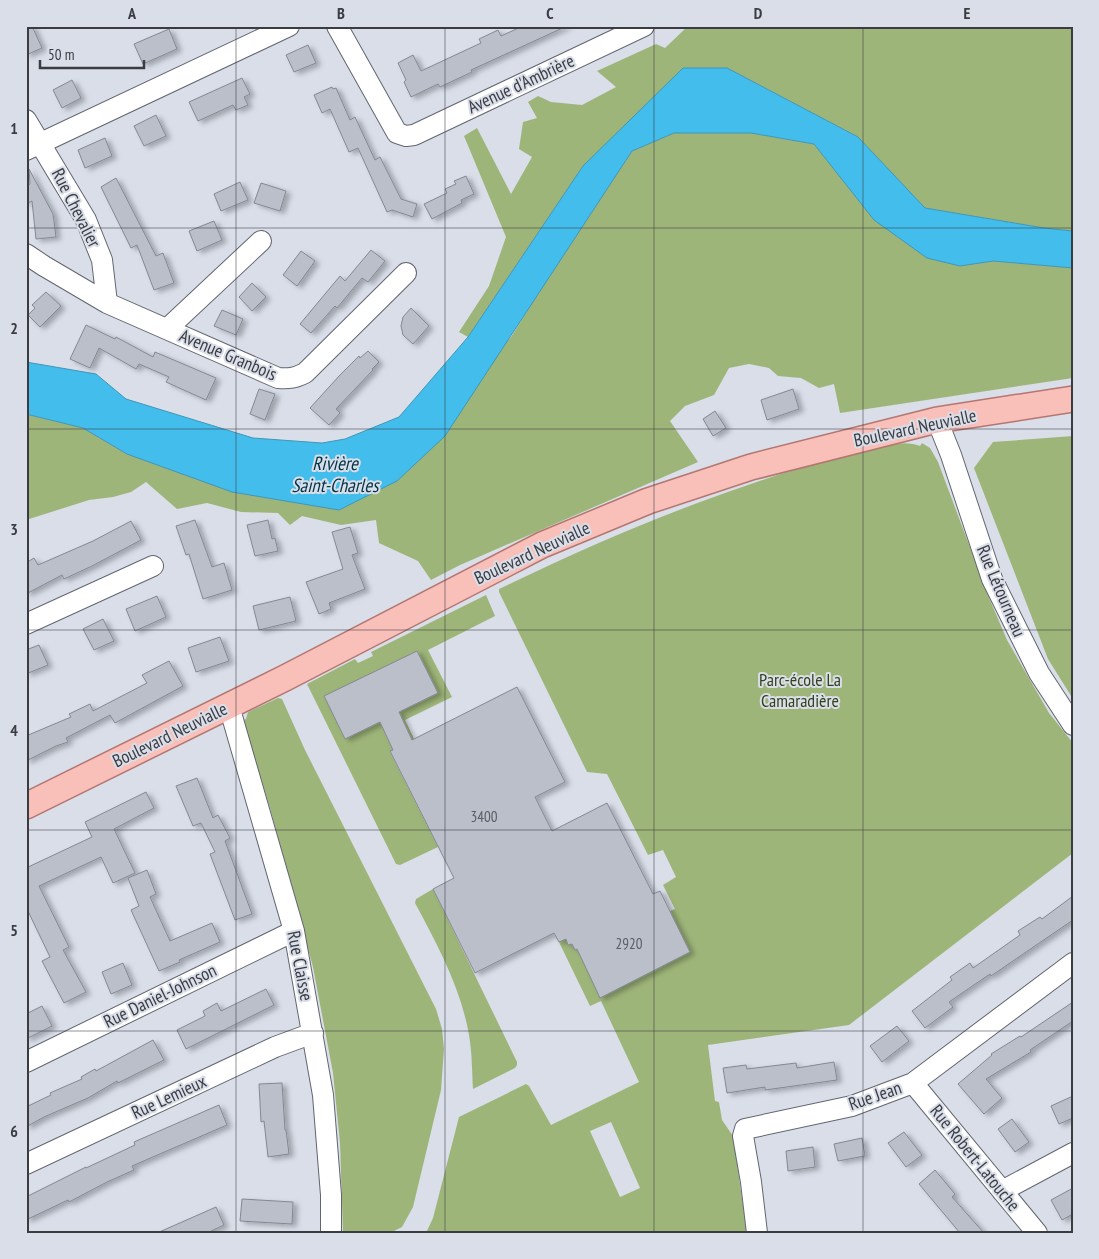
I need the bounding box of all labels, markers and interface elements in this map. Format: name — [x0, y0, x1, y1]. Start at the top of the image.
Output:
text: A — [127, 3, 137, 23]
text: B — [337, 3, 345, 23]
text: C — [546, 3, 554, 23]
text: D — [754, 3, 763, 23]
text: E — [964, 3, 971, 23]
scale bar — [40, 38, 144, 70]
text: 50 m — [48, 45, 74, 64]
street label: Avenue d'Ambrière — [464, 49, 578, 118]
text: 1 — [10, 118, 18, 138]
street label: Rue Chevalier — [47, 164, 106, 251]
text: 2 — [10, 318, 18, 338]
street label: Avenue Granbois — [176, 324, 280, 385]
street label: Boulevard Neuvialle — [851, 403, 978, 452]
water label: Rivière Saint-Charles — [291, 451, 380, 497]
street label: Boulevard Neuvialle — [470, 516, 593, 589]
text: 3 — [10, 519, 18, 539]
street label: Rue Létourneau — [972, 541, 1031, 640]
park label: Parc-école La Camaradière — [759, 668, 841, 712]
street label: Boulevard Neuvialle — [109, 697, 231, 772]
text: 4 — [10, 720, 18, 740]
house number: 3400 — [470, 807, 498, 826]
text: 5 — [10, 920, 18, 940]
street label: Rue Claisse — [282, 929, 319, 1003]
house number: 2920 — [615, 934, 643, 953]
street label: Rue Daniel-Johnson — [100, 958, 220, 1033]
street label: Rue Lemieux — [128, 1069, 210, 1124]
street label: Rue Jean — [845, 1076, 904, 1115]
street label: Rue Robert-Latouche — [925, 1100, 1025, 1216]
text: 6 — [10, 1121, 18, 1141]

